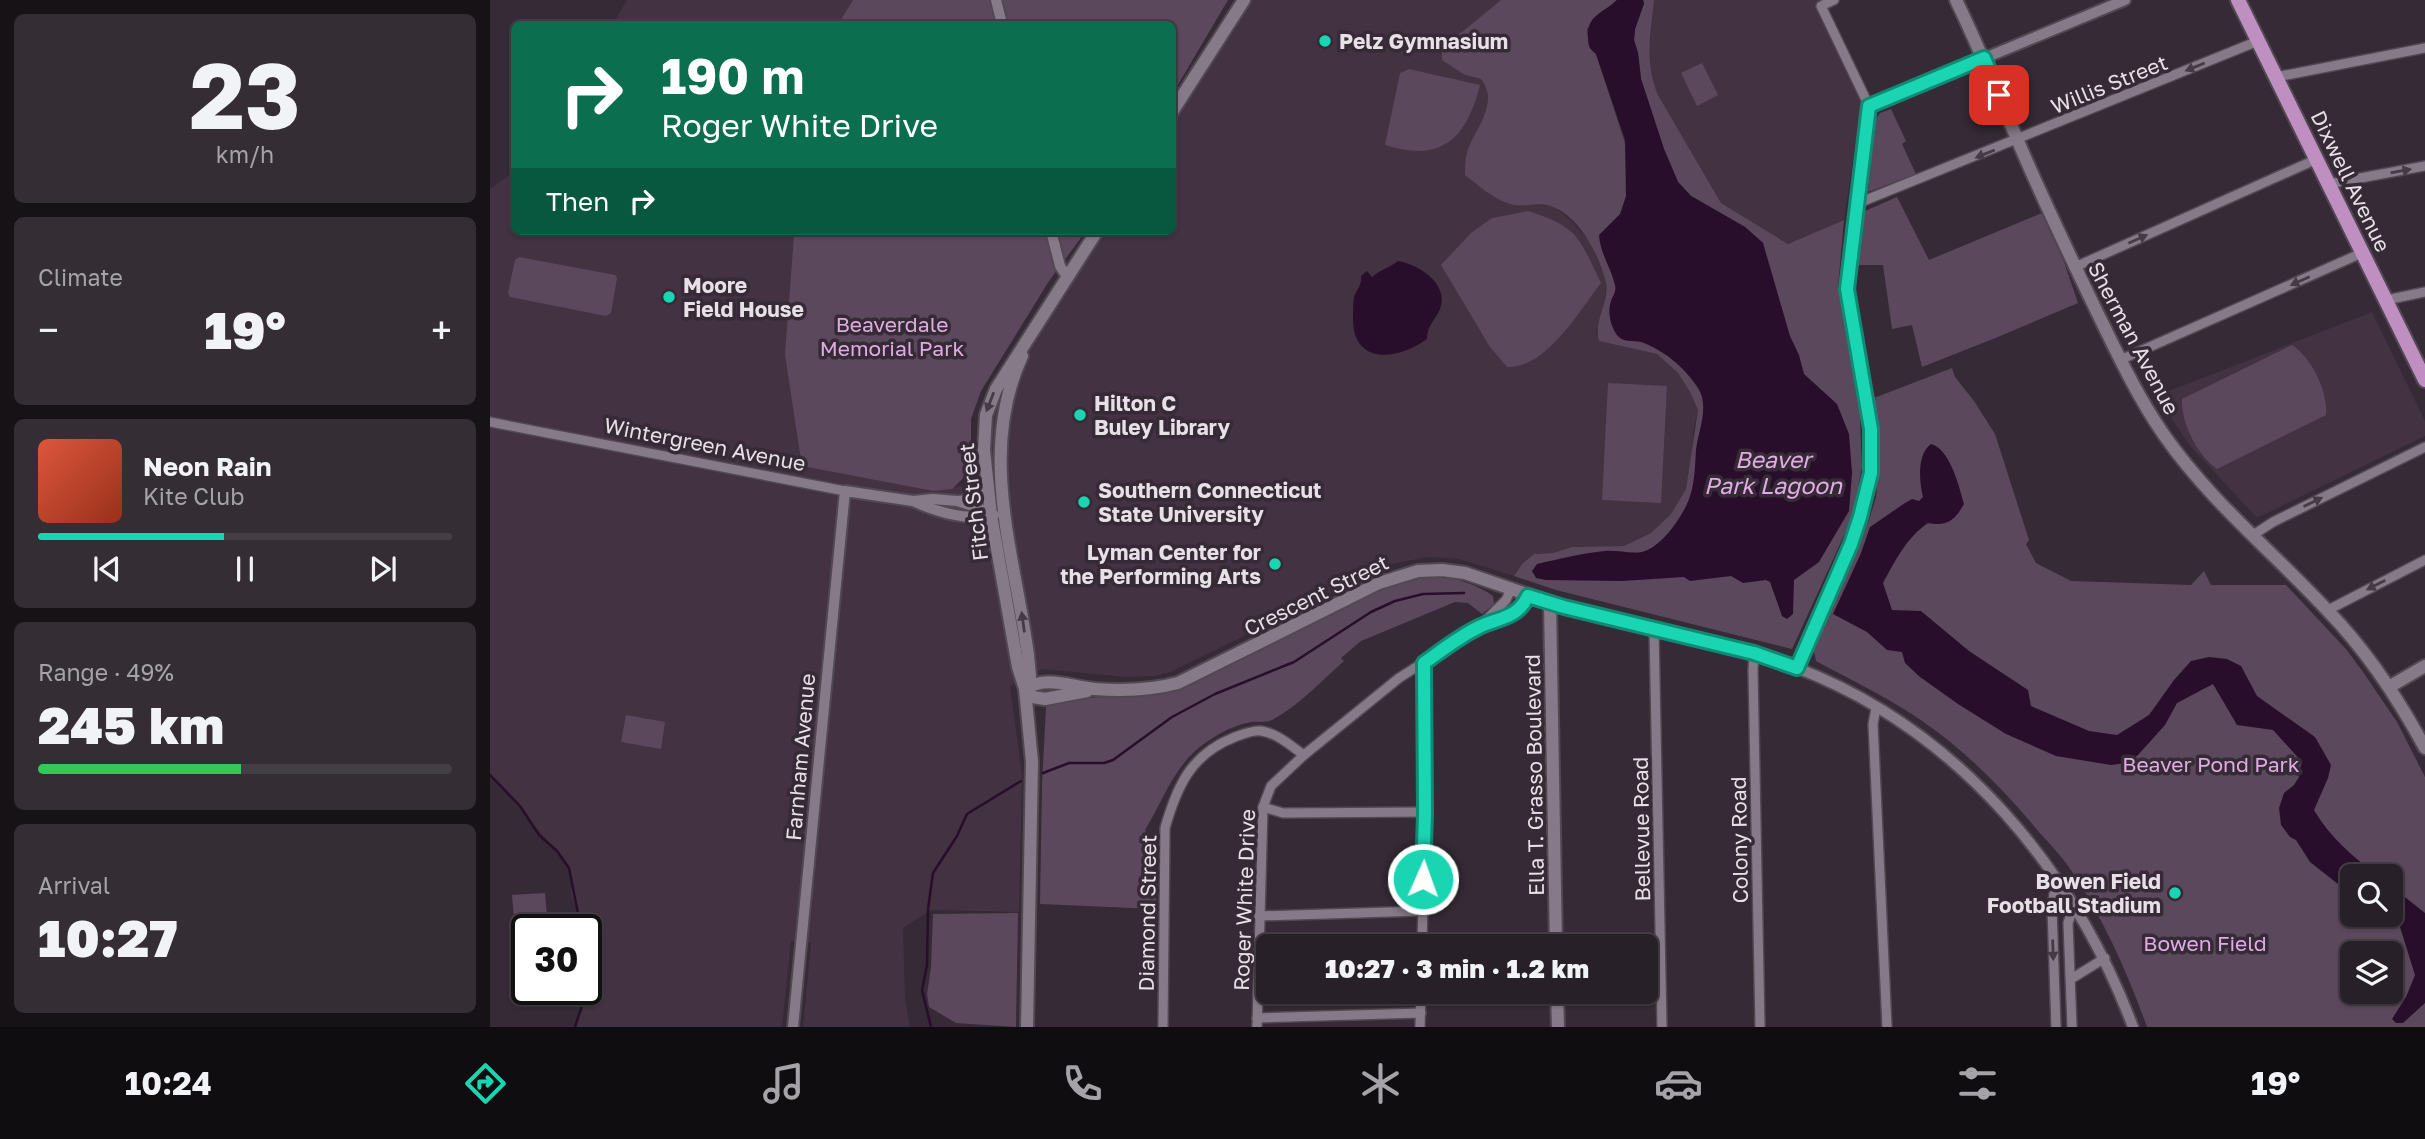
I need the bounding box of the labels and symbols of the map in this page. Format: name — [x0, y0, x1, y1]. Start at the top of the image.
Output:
place label: Pelz Gymnasium — [1339, 28, 1508, 54]
marker: Pelz Gymnasium — [1317, 33, 1333, 49]
street label: Willis Street — [2047, 49, 2171, 119]
one-way arrow — [2185, 61, 2205, 73]
pin — [1969, 65, 2029, 125]
street label: Dixwell Avenue — [2306, 106, 2396, 256]
one-way arrow — [1974, 148, 1995, 159]
one-way arrow — [2390, 165, 2412, 176]
one-way arrow — [2127, 233, 2148, 244]
street label: Sherman Avenue — [2083, 257, 2185, 419]
place label: Moore Field House — [683, 272, 804, 322]
one-way arrow — [2290, 275, 2310, 287]
marker: Moore Field House — [661, 289, 677, 305]
park label: Beaverdale Memorial Park — [820, 311, 964, 361]
place label: Hilton C Buley Library — [1094, 390, 1230, 440]
one-way arrow — [985, 391, 996, 412]
marker: Hilton C Buley Library — [1072, 407, 1088, 423]
street label: Wintergreen Avenue — [602, 412, 808, 476]
street label: Fitch Street — [953, 442, 993, 562]
water label: Beaver Park Lagoon — [1704, 445, 1843, 499]
place label: Southern Connecticut State University — [1098, 477, 1321, 527]
marker: Southern Connecticut State University — [1076, 494, 1092, 510]
one-way arrow — [2303, 497, 2323, 508]
place label: Lyman Center for the Performing Arts — [1060, 539, 1261, 589]
street label: Crescent Street — [1239, 549, 1393, 641]
marker: Lyman Center for the Performing Arts — [1267, 556, 1283, 572]
one-way arrow — [2366, 579, 2386, 590]
one-way arrow — [1018, 611, 1029, 633]
street label: Ella T. Grasso Boulevard — [1519, 654, 1549, 896]
street label: Farnham Avenue — [780, 672, 820, 842]
park label: Beaver Pond Park — [2122, 751, 2300, 777]
street label: Bellevue Road — [1627, 756, 1655, 902]
street label: Colony Road — [1725, 776, 1753, 904]
street label: Roger White Drive — [1228, 809, 1260, 991]
street label: Diamond Street — [1133, 834, 1161, 992]
position arrow — [1386, 842, 1460, 916]
place label: Bowen Field Football Stadium — [1987, 868, 2161, 918]
marker: Bowen Field Football Stadium — [2167, 885, 2183, 901]
speed limit sign: 30 — [511, 914, 602, 1005]
park label: Bowen Field — [2143, 930, 2267, 956]
one-way arrow — [2048, 939, 2059, 961]

